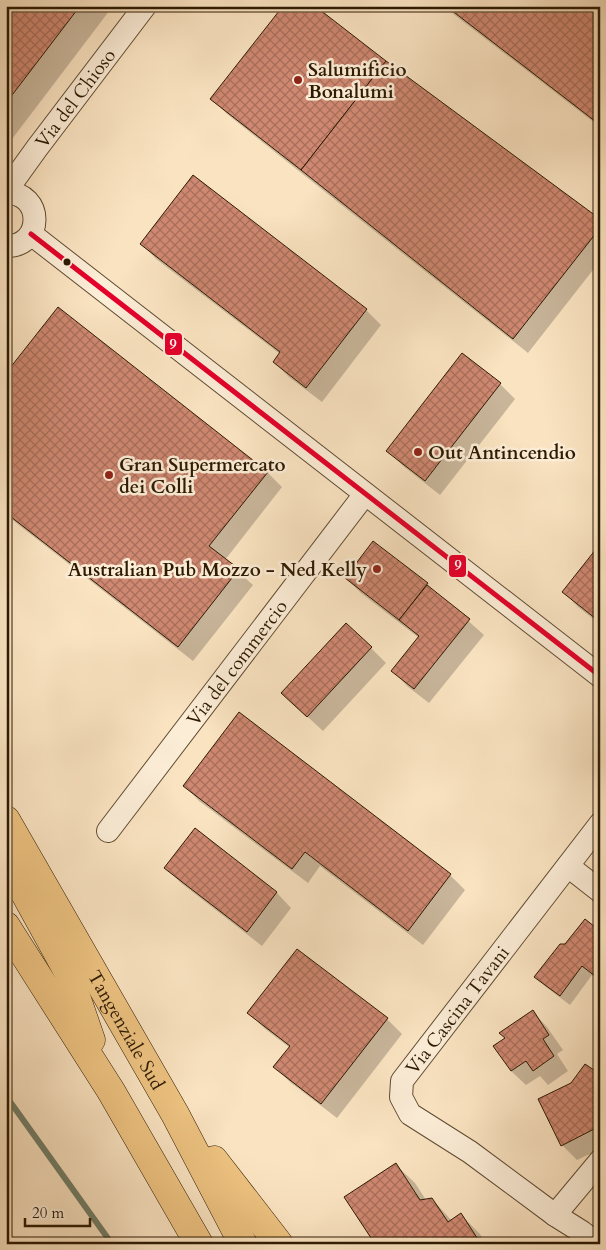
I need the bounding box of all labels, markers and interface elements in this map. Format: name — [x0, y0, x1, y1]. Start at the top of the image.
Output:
street label: Via del Chioso — [29, 44, 122, 154]
place label: Salumificio Bonalumi — [308, 57, 407, 105]
marker: Salumificio Bonalumi — [292, 74, 304, 86]
unlabelled marker — [62, 257, 72, 267]
line badge: 9 — [164, 332, 183, 356]
text: 9 — [169, 335, 177, 354]
place label: Out Antincendio — [428, 440, 576, 466]
marker: Out Antincendio — [412, 446, 424, 458]
place label: Gran Supermercato dei Colli — [119, 452, 286, 500]
marker: Gran Supermercato dei Colli — [103, 469, 115, 481]
line badge: 9 — [448, 554, 467, 578]
text: 9 — [454, 556, 462, 575]
place label: Australian Pub Mozzo - Ned Kelly — [68, 557, 367, 583]
marker: Australian Pub Mozzo - Ned Kelly — [371, 563, 383, 575]
street label: Via del commercio — [181, 595, 294, 731]
street label: Via Cascina Tavani — [400, 941, 516, 1080]
street label: Tangenziale Sud — [81, 966, 170, 1095]
scale bar — [25, 1195, 90, 1227]
text: 20 m — [32, 1203, 64, 1223]

